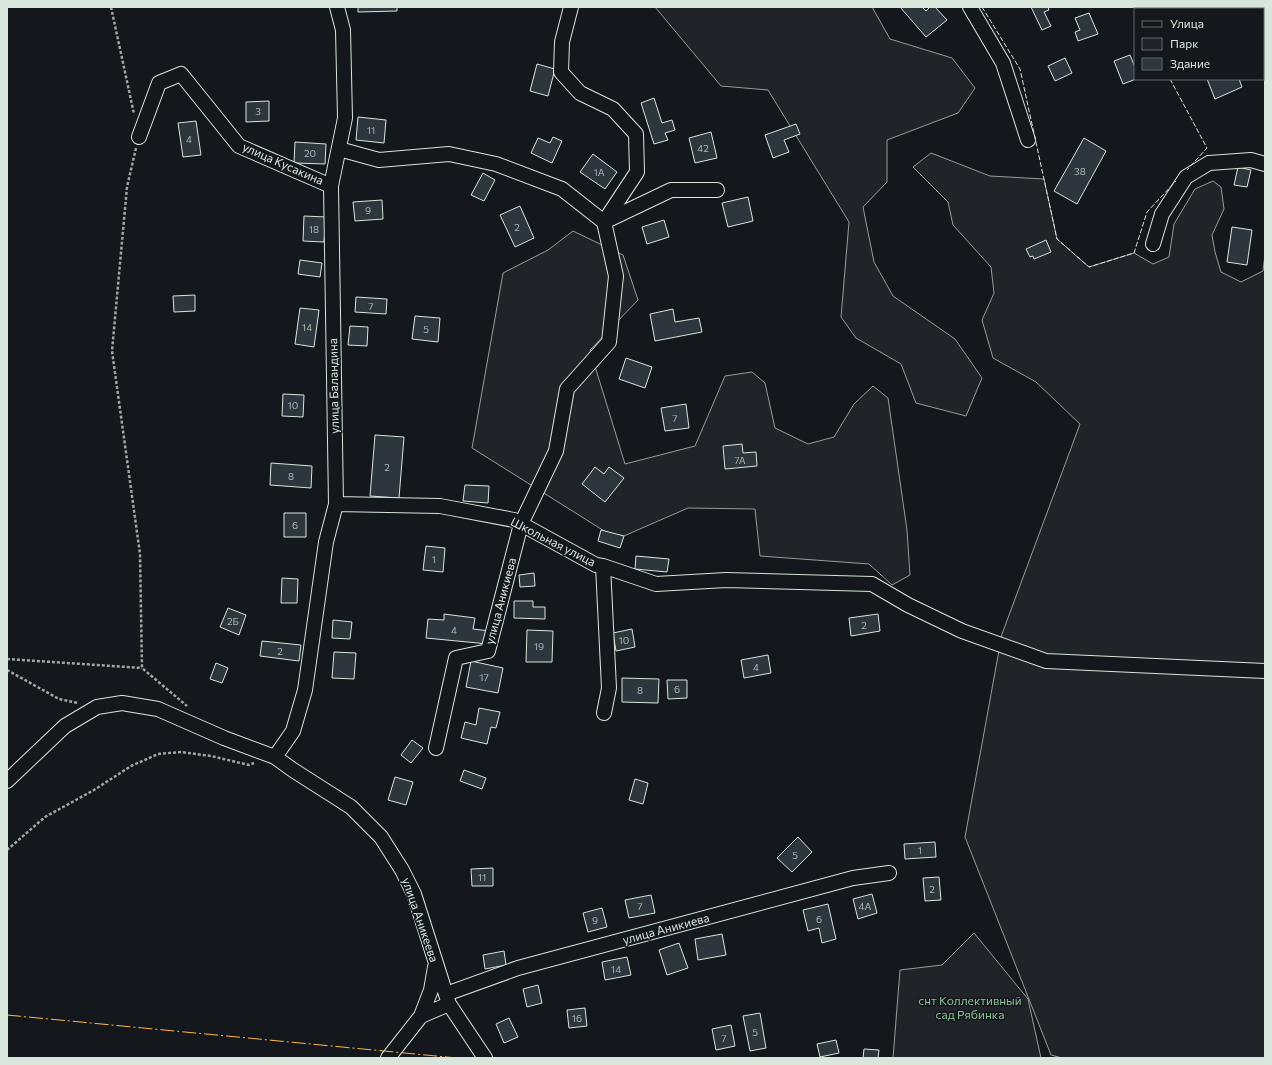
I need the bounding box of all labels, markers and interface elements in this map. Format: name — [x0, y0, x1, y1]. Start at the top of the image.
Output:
legend — [1134, 8, 1264, 80]
text: Улица — [1170, 16, 1204, 30]
text: Парк — [1170, 36, 1199, 50]
text: Здание — [1170, 56, 1210, 70]
house number: 3 — [255, 105, 261, 117]
house number: 11 — [367, 124, 375, 136]
house number: 4 — [186, 133, 192, 145]
street label: улица Кусакина — [241, 139, 326, 187]
house number: 42 — [697, 142, 709, 154]
house number: 20 — [304, 147, 316, 159]
house number: 38 — [1074, 165, 1086, 177]
house number: 1А — [593, 166, 605, 178]
house number: 9 — [365, 204, 371, 216]
house number: 2 — [514, 221, 520, 233]
house number: 18 — [309, 223, 319, 235]
house number: 7 — [368, 300, 374, 312]
house number: 14 — [302, 321, 312, 333]
house number: 5 — [423, 323, 429, 335]
street label: улица Баландина — [325, 338, 341, 434]
house number: 10 — [288, 399, 298, 411]
house number: 7 — [672, 412, 678, 424]
house number: 7А — [734, 454, 746, 466]
house number: 2 — [384, 461, 390, 473]
house number: 8 — [288, 470, 294, 482]
street label: Школьная улица — [509, 514, 598, 569]
house number: 6 — [292, 519, 298, 531]
house number: 1 — [432, 553, 436, 565]
street label: улица Аникиева — [482, 556, 518, 646]
house number: 2Б — [227, 615, 239, 627]
house number: 2 — [861, 619, 867, 631]
house number: 4 — [451, 624, 457, 636]
house number: 10 — [619, 634, 629, 646]
house number: 19 — [534, 640, 544, 652]
house number: 2 — [277, 645, 283, 657]
house number: 4 — [753, 661, 759, 673]
house number: 17 — [479, 671, 489, 683]
house number: 6 — [674, 683, 680, 695]
house number: 8 — [637, 684, 643, 696]
house number: 1 — [918, 844, 922, 856]
house number: 5 — [792, 849, 798, 861]
house number: 11 — [478, 871, 486, 883]
street label: улица Аникеева — [400, 876, 442, 964]
house number: 2 — [929, 883, 935, 895]
house number: 7 — [637, 900, 643, 912]
house number: 4А — [859, 900, 872, 912]
street label: улица Аникиева — [621, 910, 711, 946]
house number: 6 — [816, 913, 822, 925]
house number: 9 — [592, 914, 598, 926]
house number: 14 — [611, 963, 621, 975]
park label: снт Коллективный сад Рябинка — [918, 993, 1022, 1021]
house number: 16 — [572, 1012, 582, 1024]
house number: 5 — [752, 1026, 758, 1038]
house number: 7 — [721, 1032, 727, 1044]

